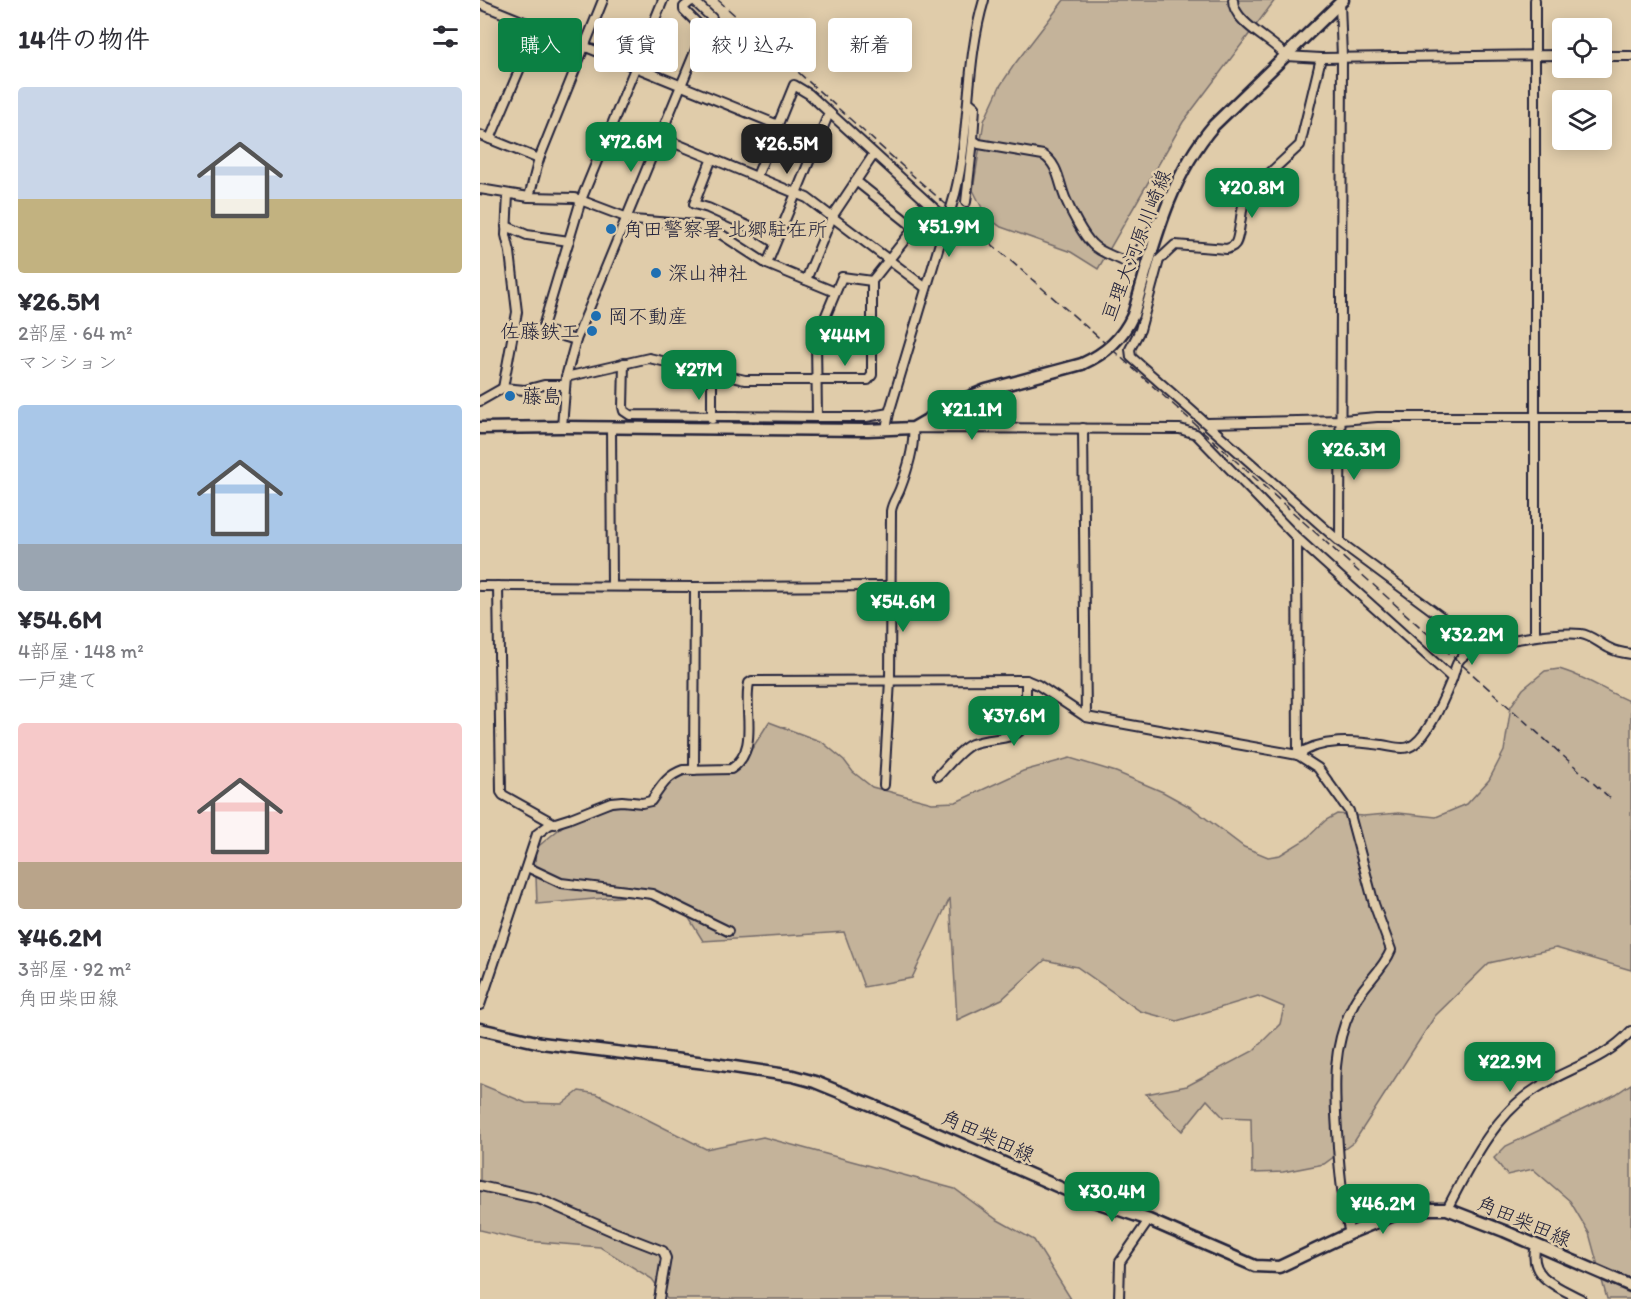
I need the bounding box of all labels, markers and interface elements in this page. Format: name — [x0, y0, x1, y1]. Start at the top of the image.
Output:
chip: 購入 — [498, 18, 582, 72]
chip: 賃貸 — [594, 18, 678, 72]
chip: 絞り込み — [690, 18, 816, 72]
chip: 新着 — [828, 18, 912, 72]
map controls — [1552, 18, 1612, 150]
button: locate — [1552, 18, 1612, 78]
icon: filters — [429, 20, 462, 53]
text: 14件の物件 — [18, 23, 150, 55]
button: layers — [1552, 90, 1612, 150]
pin: ¥72.6M — [582, 122, 680, 173]
pin: ¥26.5M — [738, 124, 836, 175]
icon: home — [186, 126, 294, 234]
text: ¥72.6M — [600, 129, 662, 153]
text: ¥26.5M — [755, 131, 819, 155]
street label: 亘理大河原川崎線 — [1096, 166, 1176, 324]
pin: ¥20.8M — [1203, 168, 1301, 219]
text: ¥20.8M — [1219, 175, 1285, 199]
pin: ¥51.9M — [900, 207, 998, 258]
text: ¥51.9M — [918, 214, 980, 238]
place label: 角田警察署 北郷駐在所 — [623, 217, 828, 241]
marker: 角田警察署 北郷駐在所 — [604, 222, 618, 236]
place label: 深山神社 — [668, 261, 748, 285]
marker: 深山神社 — [649, 266, 663, 280]
text: ¥26.5M — [18, 285, 100, 317]
place label: 岡不動産 — [608, 304, 688, 328]
marker: 岡不動産 — [589, 309, 603, 323]
pin: ¥44M — [809, 316, 881, 367]
place label: 佐藤鉄工 — [500, 319, 580, 343]
text: 2部屋 · 64 m² — [18, 321, 132, 345]
text: ¥44M — [820, 323, 870, 347]
marker: 佐藤鉄工 — [585, 324, 599, 338]
text: マンション — [18, 350, 117, 374]
pin: ¥27M — [663, 350, 735, 401]
text: ¥27M — [675, 357, 723, 381]
place label: 藤島 — [522, 384, 562, 408]
marker: 藤島 — [503, 389, 517, 403]
pin: ¥21.1M — [923, 390, 1021, 441]
text: ¥21.1M — [942, 397, 1002, 421]
pin: ¥26.3M — [1305, 430, 1403, 481]
text: ¥26.3M — [1322, 437, 1386, 461]
icon: home — [186, 444, 294, 552]
pin: ¥54.6M — [854, 582, 952, 633]
text: ¥54.6M — [871, 589, 935, 613]
text: ¥54.6M — [18, 603, 102, 635]
pin: ¥32.2M — [1423, 615, 1521, 666]
text: ¥32.2M — [1440, 622, 1504, 646]
text: 4部屋 · 148 m² — [18, 639, 144, 663]
text: 一戸建て — [18, 668, 98, 692]
pin: ¥37.6M — [965, 696, 1063, 747]
text: ¥37.6M — [982, 703, 1046, 727]
icon: home — [186, 762, 294, 870]
text: ¥46.2M — [18, 921, 102, 953]
text: 3部屋 · 92 m² — [18, 957, 131, 981]
text: 角田柴田線 — [18, 986, 118, 1010]
pin: ¥22.9M — [1461, 1042, 1559, 1093]
text: ¥22.9M — [1478, 1049, 1542, 1073]
street label: 角田柴田線 — [937, 1105, 1039, 1167]
pin: ¥30.4M — [1063, 1172, 1161, 1223]
text: ¥30.4M — [1078, 1179, 1146, 1203]
pin: ¥46.2M — [1334, 1184, 1432, 1235]
street label: 角田柴田線 — [1473, 1190, 1575, 1252]
text: ¥46.2M — [1351, 1191, 1415, 1215]

